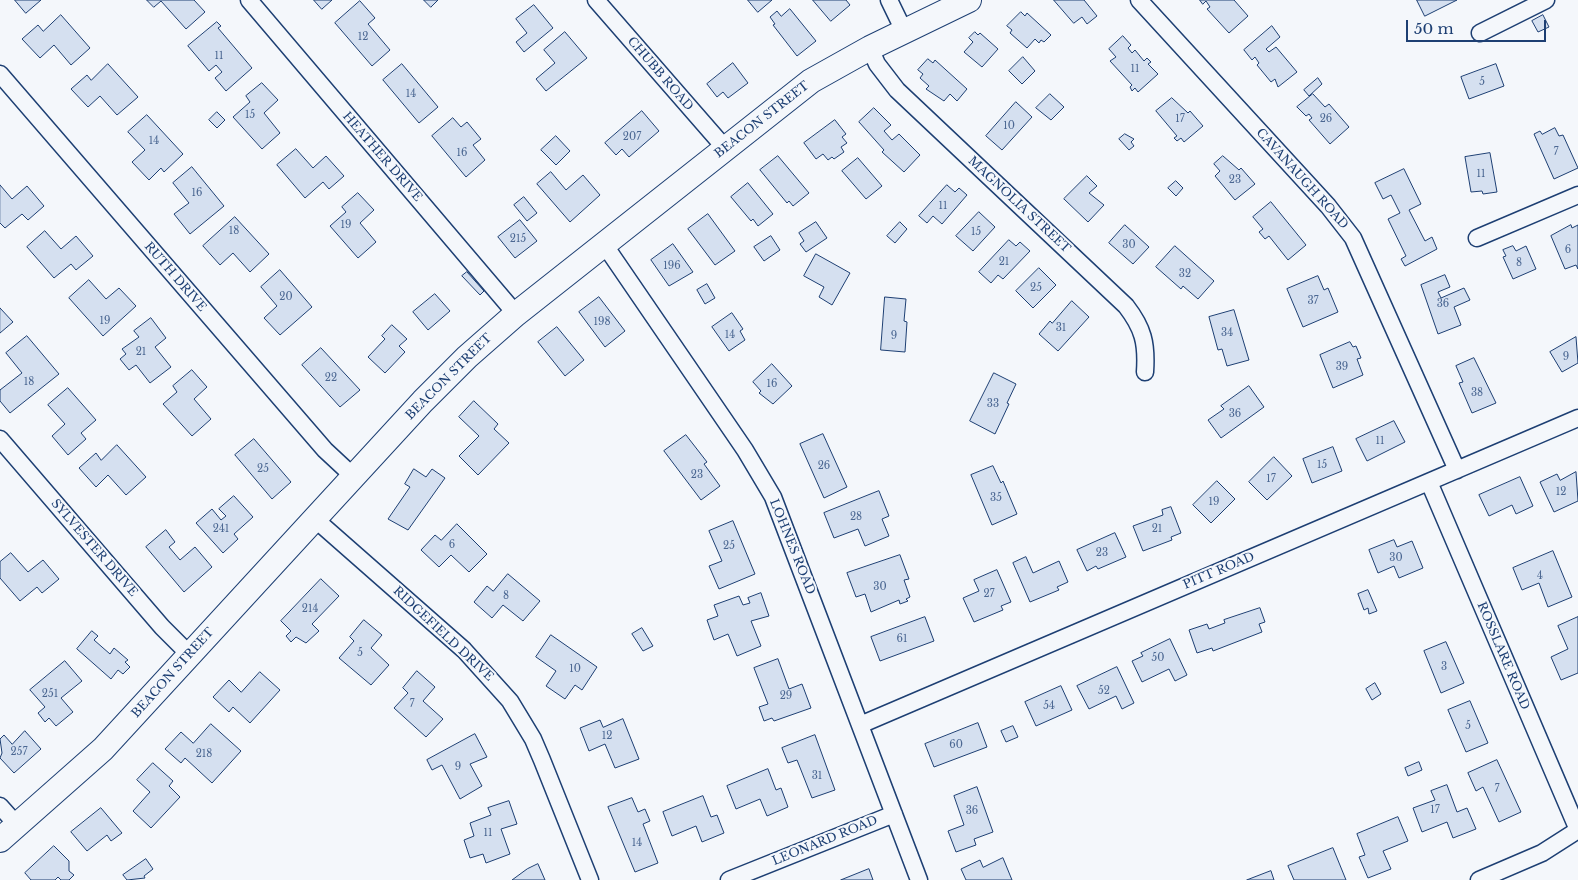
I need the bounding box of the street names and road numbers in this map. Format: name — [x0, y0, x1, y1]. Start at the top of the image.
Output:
street label: CHUBB ROAD — [624, 34, 696, 114]
street label: BEACON STREET — [712, 79, 812, 161]
street label: HEATHER DRIVE — [339, 109, 425, 205]
street label: CAVANAUGH ROAD — [1253, 126, 1351, 232]
street label: MAGNOLIA STREET — [965, 154, 1073, 256]
street label: RUTH DRIVE — [141, 240, 209, 314]
street label: BEACON STREET — [403, 331, 495, 423]
street label: SYLVESTER DRIVE — [48, 496, 140, 600]
street label: LOHNES ROAD — [766, 497, 818, 597]
street label: PITT ROAD — [1181, 550, 1257, 592]
street label: RIDGEFIELD DRIVE — [390, 584, 496, 684]
street label: ROSSLARE ROAD — [1474, 600, 1532, 712]
street label: BEACON STREET — [129, 625, 217, 721]
street label: LEONARD ROAD — [770, 813, 880, 869]

